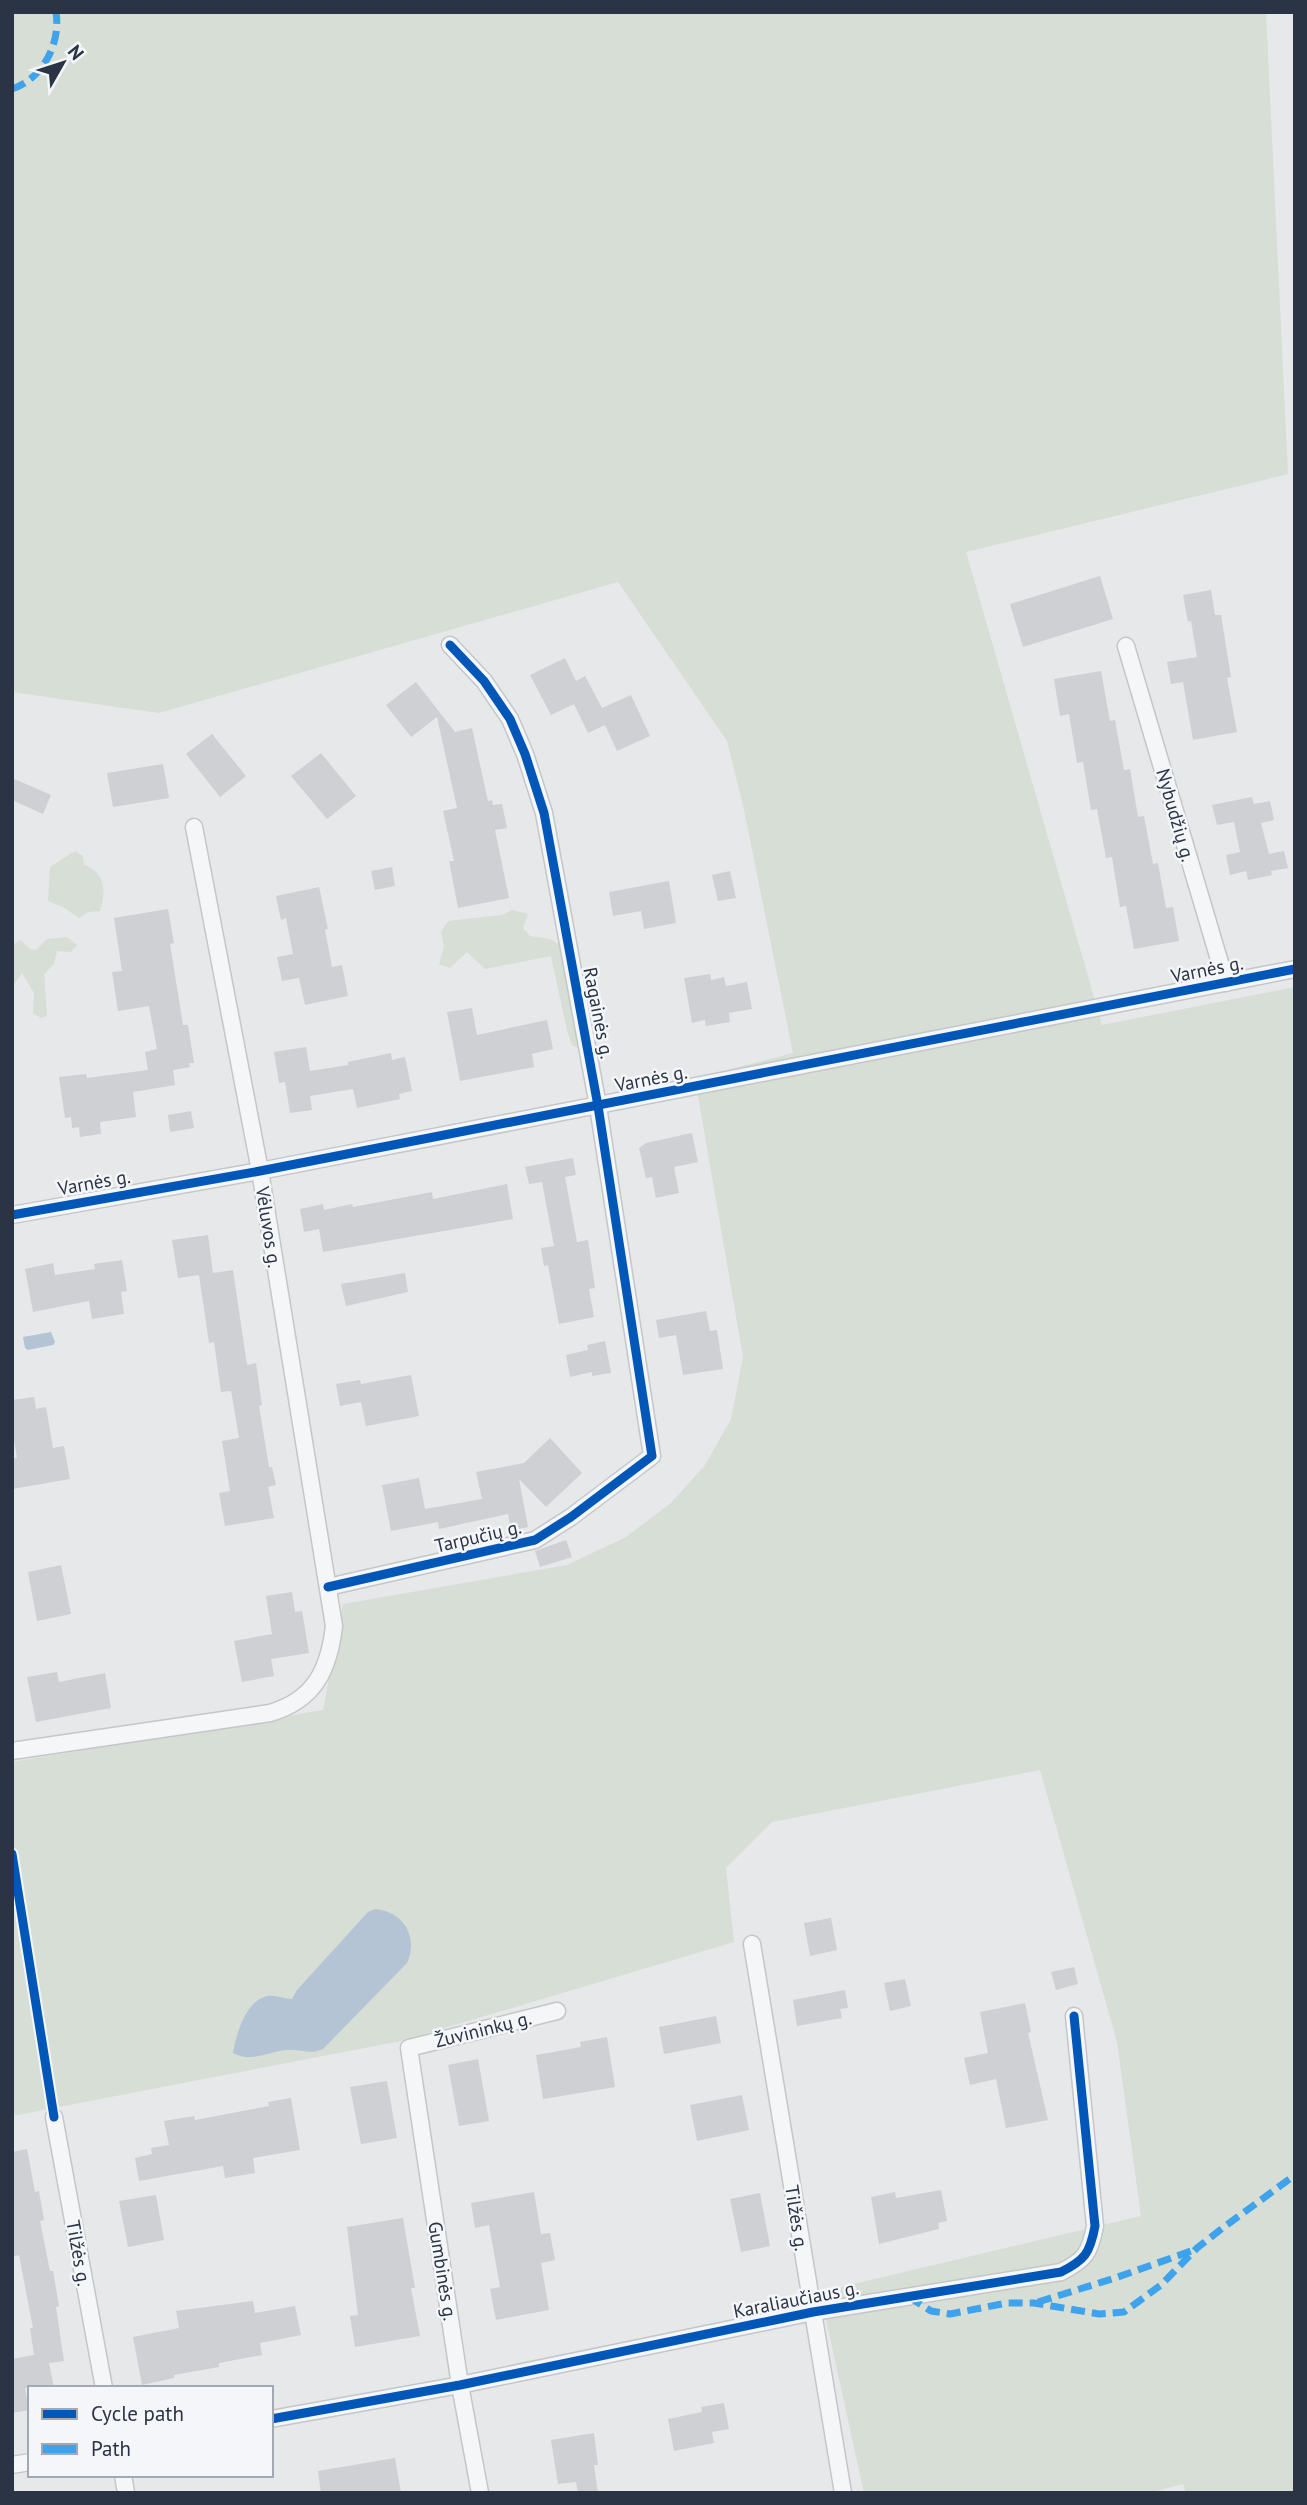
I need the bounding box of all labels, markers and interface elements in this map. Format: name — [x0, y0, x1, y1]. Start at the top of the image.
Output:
north arrow — [28, 28, 98, 98]
text: N — [63, 40, 89, 65]
street label: Nybudžių g. — [1151, 766, 1201, 864]
street label: Varnės g. — [1168, 950, 1245, 988]
street label: Ragainės g. — [578, 965, 620, 1061]
street label: Varnės g. — [612, 1059, 689, 1097]
street label: Varnės g. — [55, 1164, 132, 1200]
street label: Vėluvos g. — [251, 1184, 287, 1269]
street label: Tarpučių g. — [432, 1514, 524, 1558]
street label: Žuvininkų g. — [432, 2005, 534, 2053]
street label: Tilžės g. — [780, 2183, 814, 2253]
street label: Tilžės g. — [61, 2218, 97, 2288]
street label: Gumbinės g. — [423, 2220, 463, 2322]
street label: Karaliaučiaus g. — [731, 2275, 861, 2323]
legend — [28, 2386, 273, 2477]
text: Cycle path — [91, 2400, 184, 2427]
text: Path — [91, 2435, 131, 2462]

